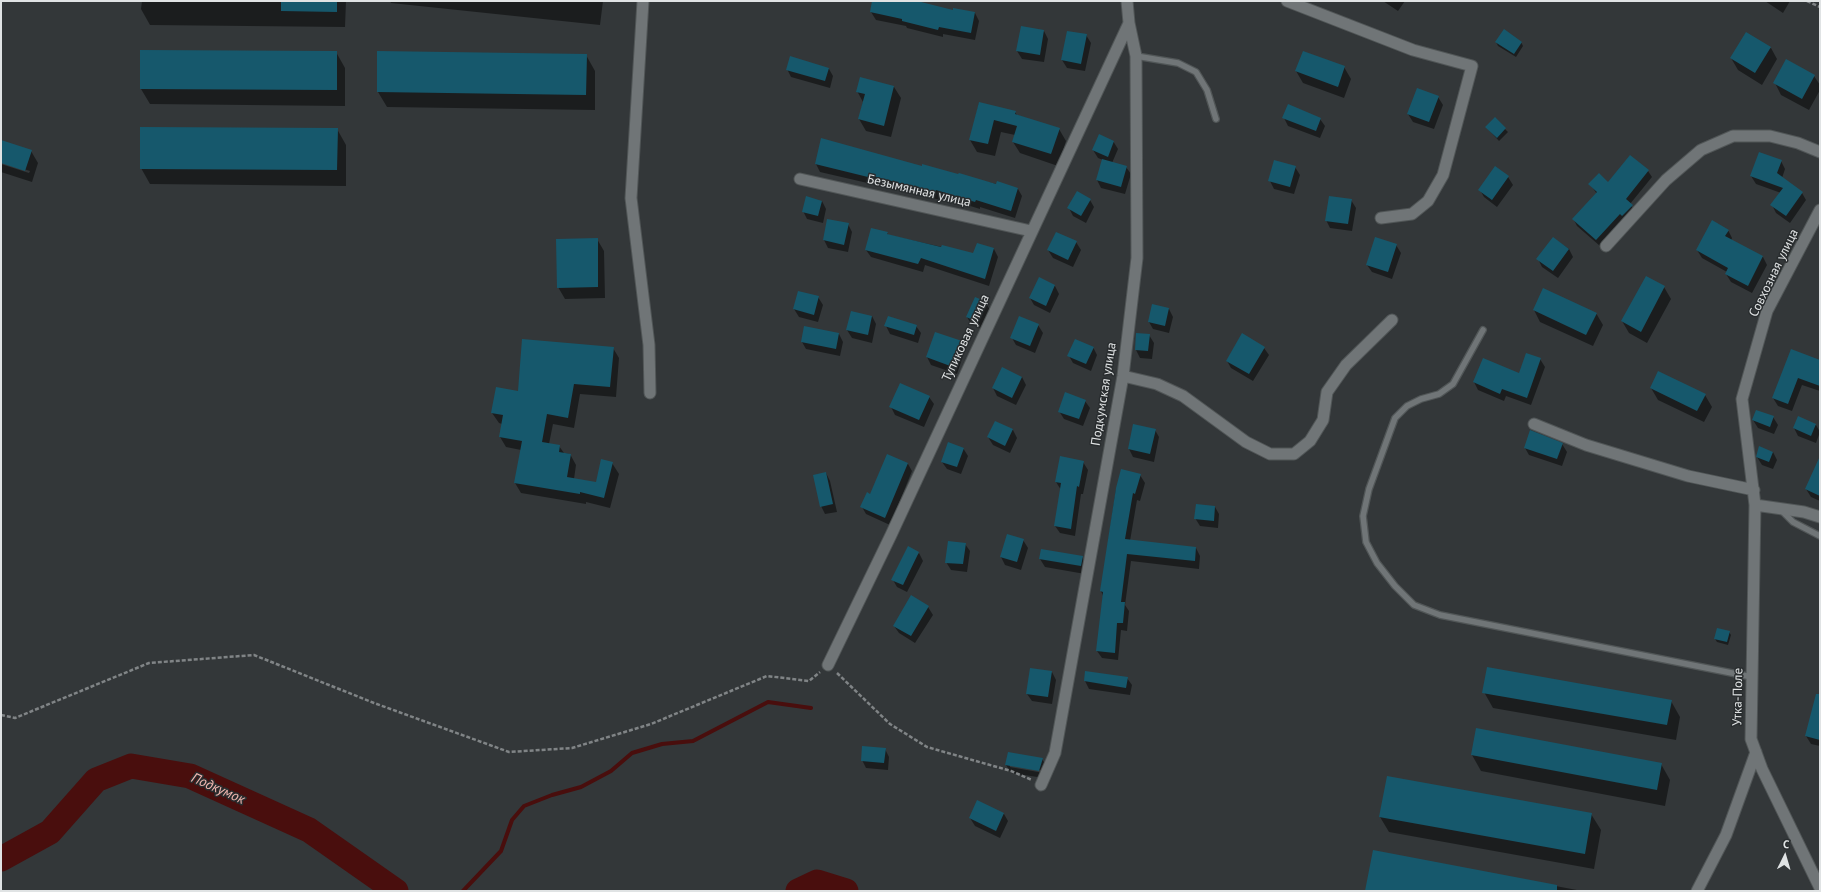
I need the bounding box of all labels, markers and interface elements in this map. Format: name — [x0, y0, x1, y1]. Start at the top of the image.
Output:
street label: Безымянная улица — [866, 171, 972, 211]
street label: Совхозная улица — [1746, 227, 1802, 319]
street label: Тупиковая улица — [939, 292, 993, 384]
street label: Подкумская улица — [1088, 341, 1120, 447]
street label: Утка-Поле — [1730, 668, 1746, 726]
water label: Подкумок — [188, 770, 248, 808]
north arrow — [1765, 836, 1805, 876]
text: С — [1782, 837, 1790, 851]

